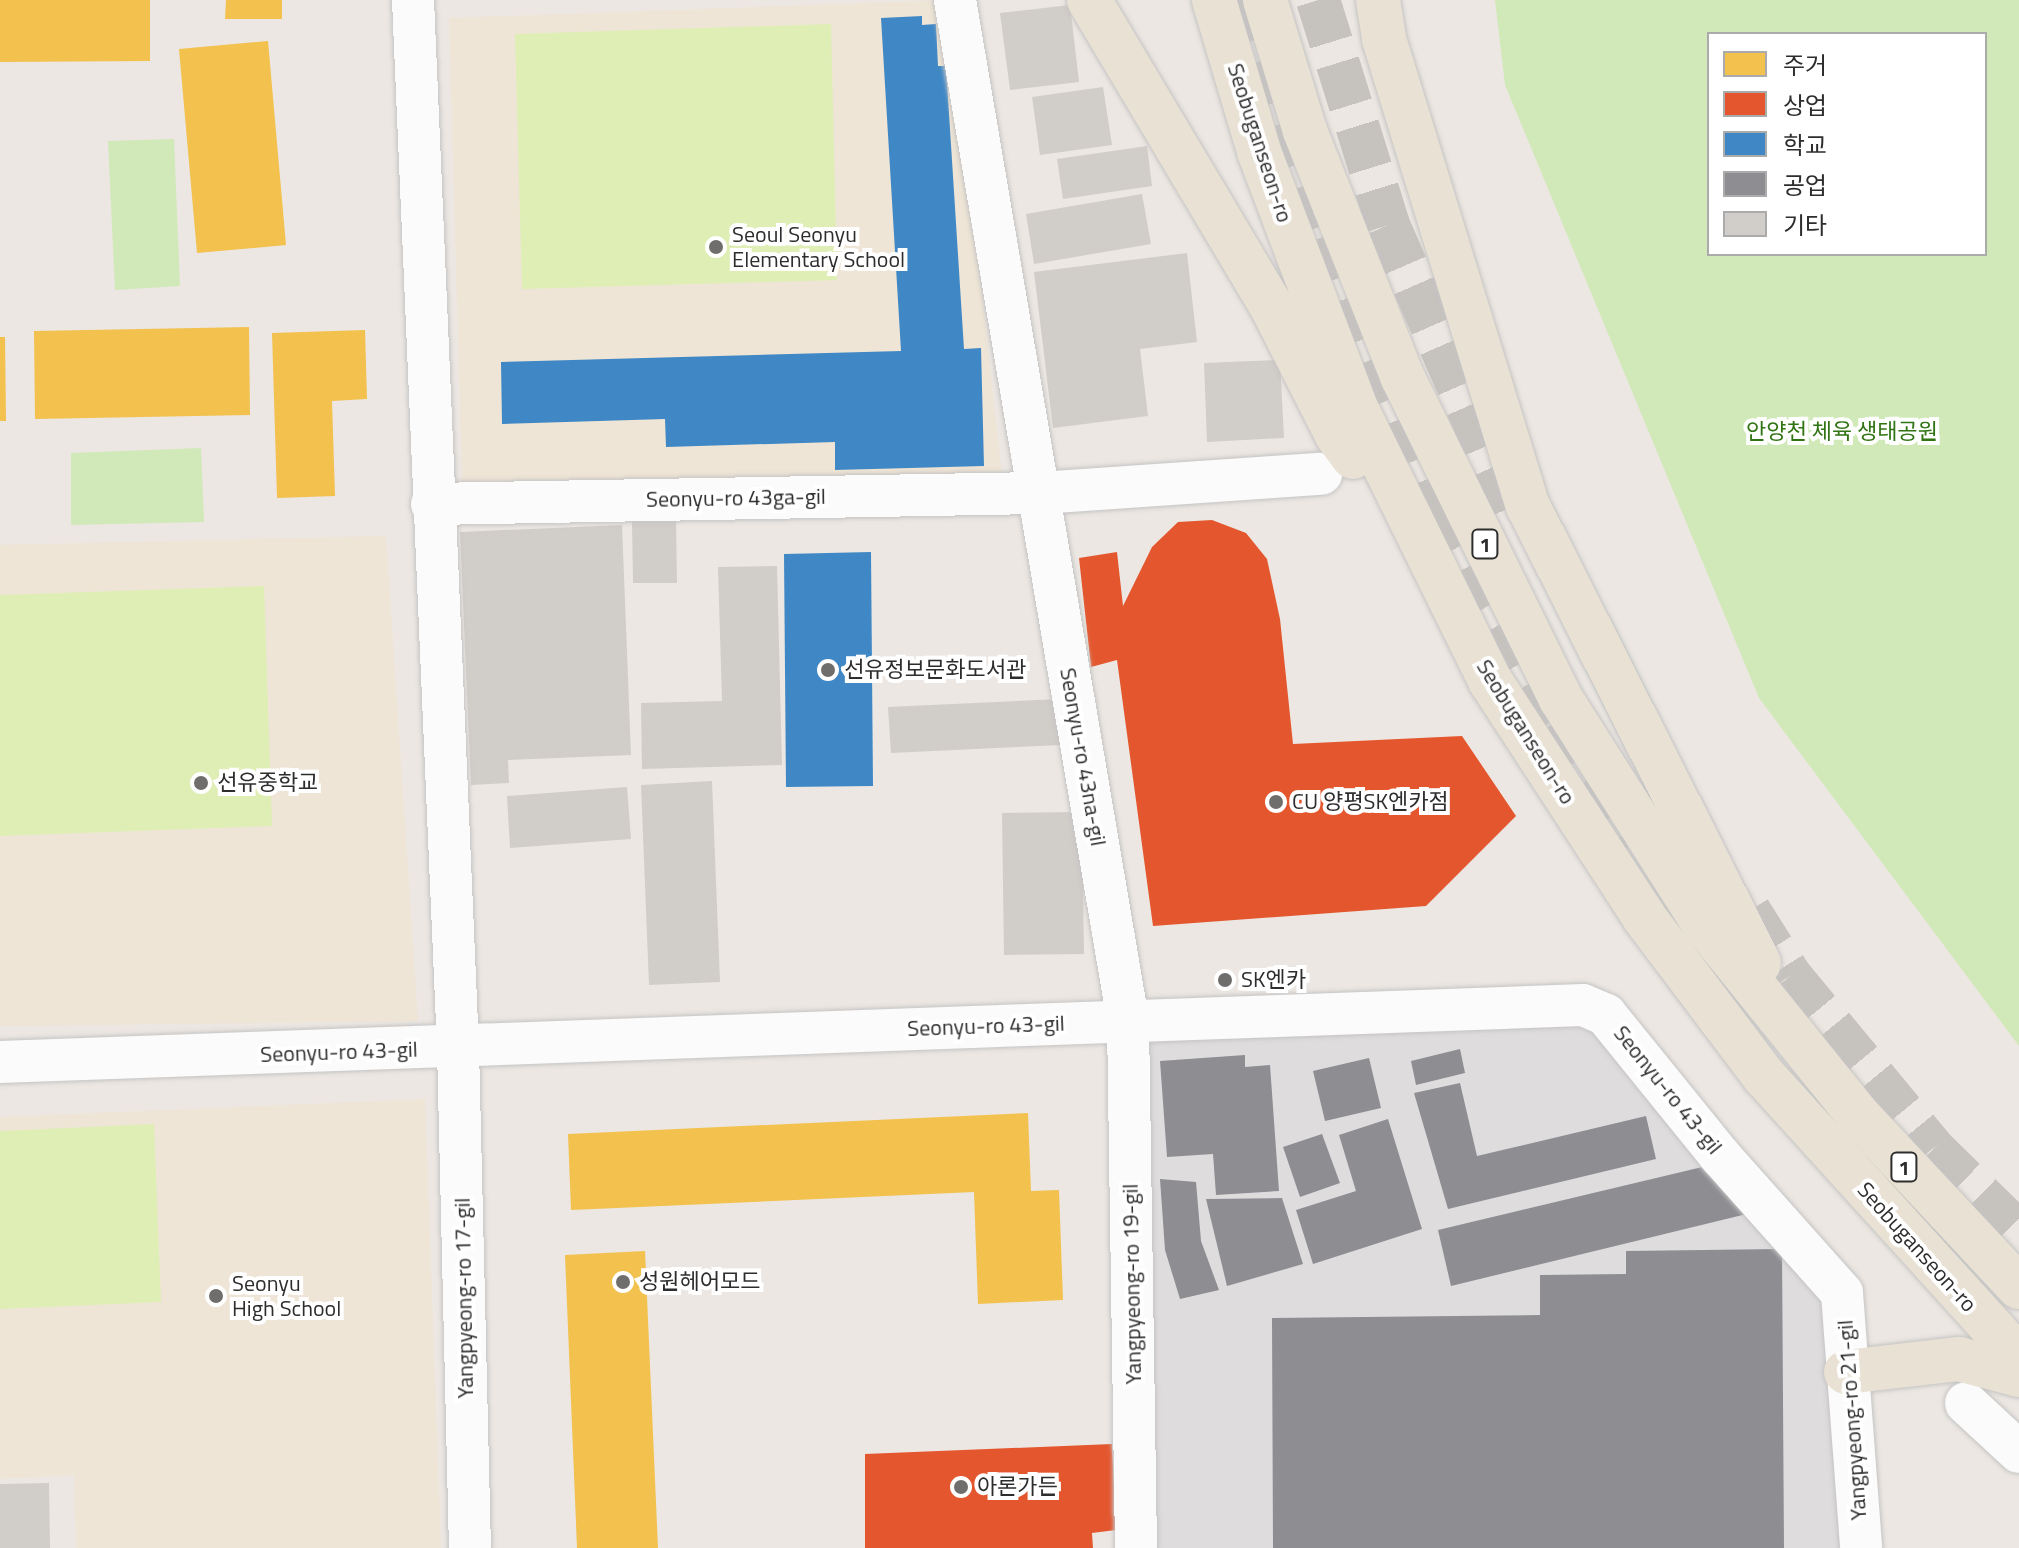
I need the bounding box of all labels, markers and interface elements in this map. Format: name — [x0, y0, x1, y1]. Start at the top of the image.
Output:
legend — [1707, 32, 1987, 256]
text: 주거 — [1783, 47, 1827, 83]
street label: Seobuganseon-ro — [1222, 60, 1298, 226]
text: 상업 — [1783, 87, 1827, 123]
text: 학교 — [1783, 127, 1827, 163]
text: 공업 — [1783, 167, 1827, 203]
text: 기타 — [1783, 207, 1827, 243]
place label: Seoul Seonyu Elementary School — [732, 221, 905, 272]
marker: Seoul Seonyu Elementary School — [707, 238, 725, 256]
park label: 안양천 체육 생태공원 — [1746, 419, 1938, 445]
street label: Seonyu-ro 43ga-gil — [646, 483, 826, 513]
road number: 1 — [1471, 528, 1499, 560]
street label: Seobuganseon-ro — [1471, 655, 1581, 809]
place label: 선유정보문화도서관 — [844, 657, 1026, 683]
marker: 선유정보문화도서관 — [819, 661, 837, 679]
street label: Seonyu-ro 43na-gil — [1054, 666, 1112, 848]
place label: 선유중학교 — [217, 770, 318, 796]
marker: 선유중학교 — [192, 774, 210, 792]
place label: CU 양평SK엔카점 — [1292, 789, 1449, 815]
marker: CU 양평SK엔카점 — [1267, 793, 1285, 811]
place label: SK엔카 — [1241, 967, 1306, 993]
marker: SK엔카 — [1216, 971, 1234, 989]
street label: Seonyu-ro 43-gil — [907, 1010, 1065, 1042]
street label: Seonyu-ro 43-gil — [1608, 1020, 1728, 1160]
street label: Seonyu-ro 43-gil — [260, 1036, 418, 1068]
road number: 1 — [1890, 1151, 1918, 1183]
street label: Seobuganseon-ro — [1852, 1177, 1982, 1317]
street label: Yangpyeong-ro 19-gil — [1117, 1183, 1147, 1385]
street label: Yangpyeong-ro 17-gil — [449, 1197, 479, 1399]
place label: 성원헤어모드 — [639, 1269, 760, 1295]
place label: Seonyu High School — [232, 1270, 341, 1322]
marker: 성원헤어모드 — [614, 1273, 632, 1291]
marker: Seonyu High School — [207, 1287, 225, 1305]
street label: Yangpyeong-ro 21-gil — [1832, 1319, 1872, 1521]
place label: 아론가든 — [977, 1474, 1058, 1500]
marker: 아론가든 — [952, 1478, 970, 1496]

